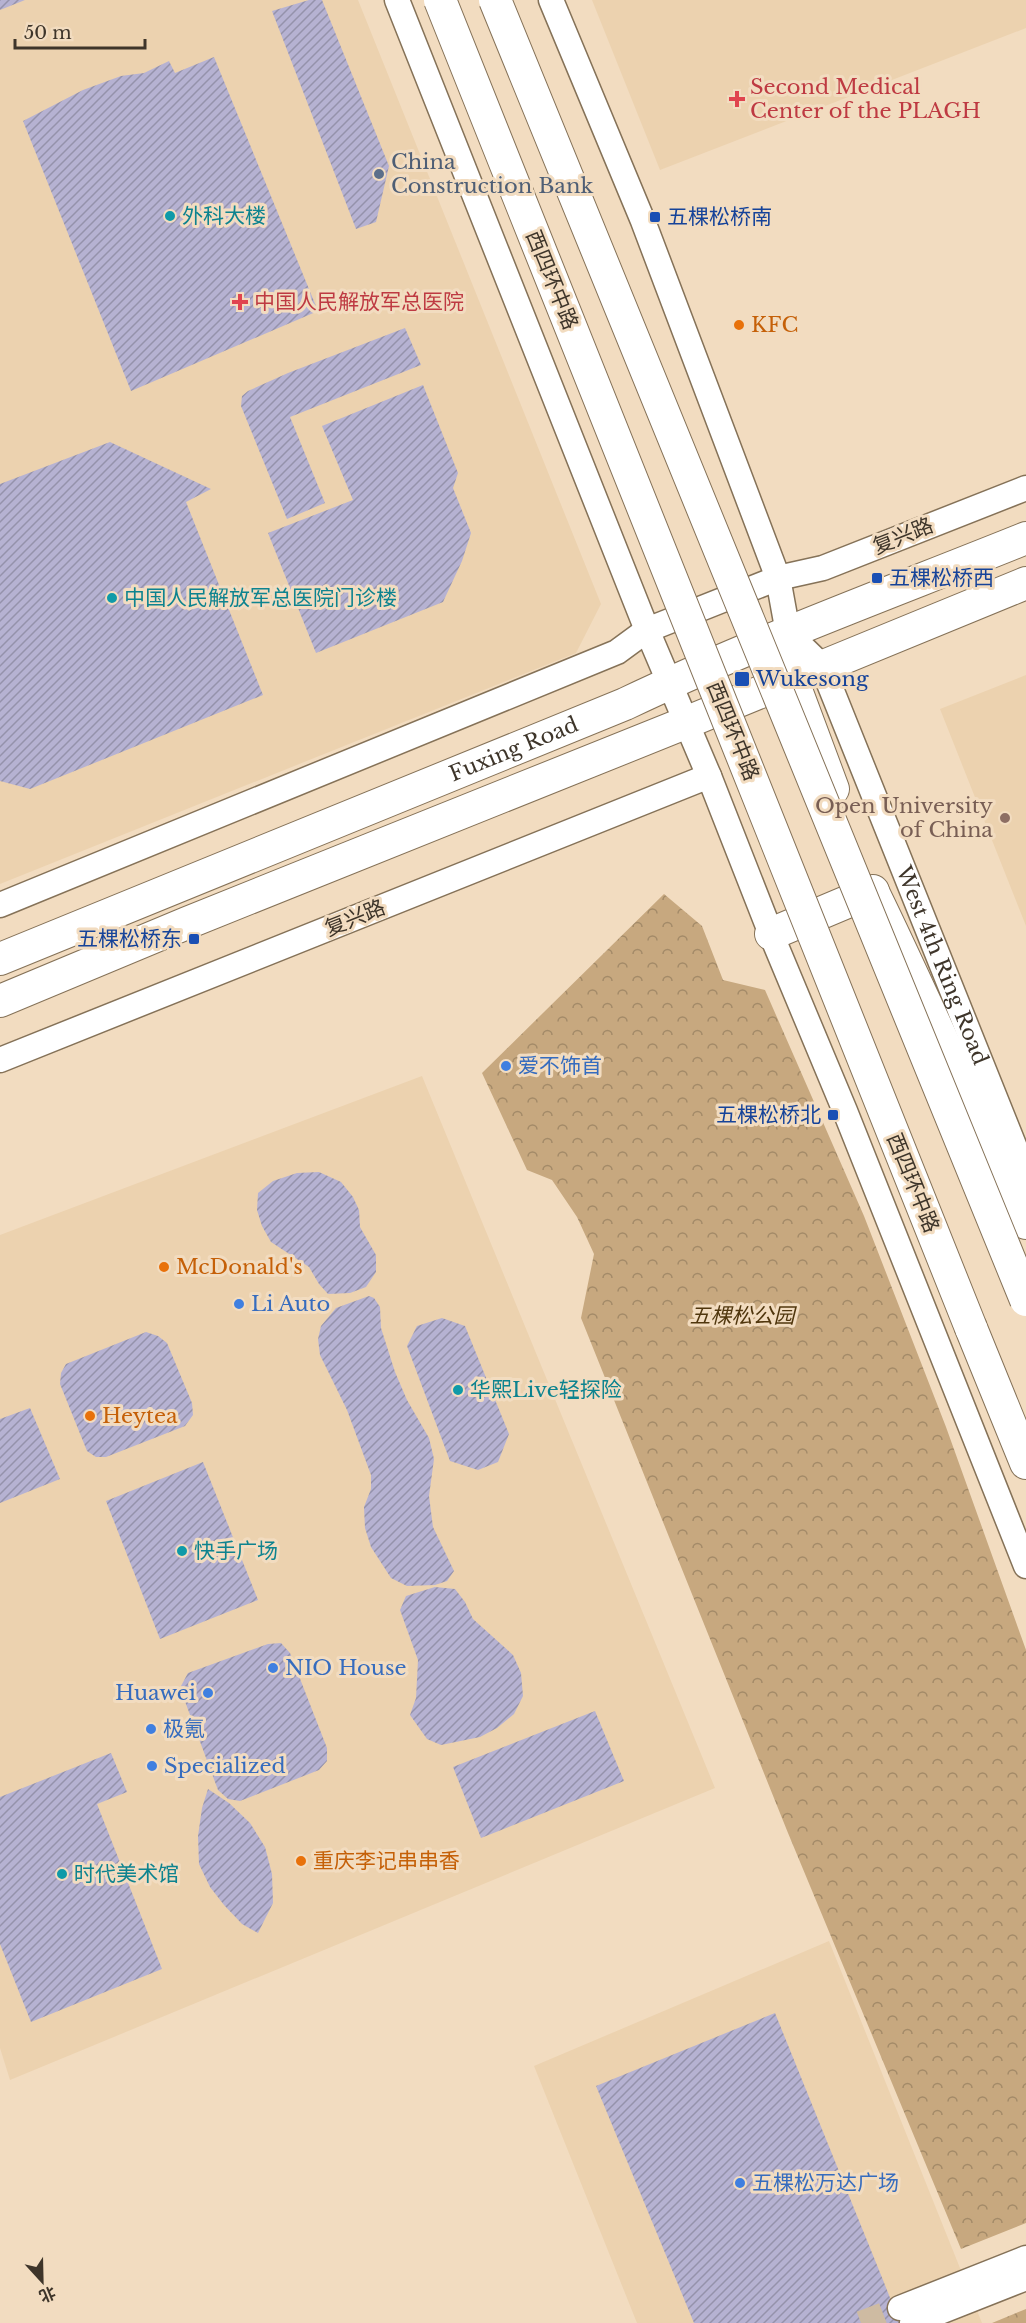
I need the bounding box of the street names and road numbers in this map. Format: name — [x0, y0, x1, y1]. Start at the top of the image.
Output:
street label: 西四环中路 — [520, 226, 584, 334]
street label: 复兴路 — [869, 512, 937, 560]
street label: 西四环中路 — [701, 677, 765, 785]
street label: Fuxing Road — [446, 711, 582, 787]
street label: West 4th Ring Road — [890, 861, 994, 1069]
street label: 复兴路 — [321, 894, 389, 942]
street label: 西四环中路 — [881, 1129, 945, 1237]

